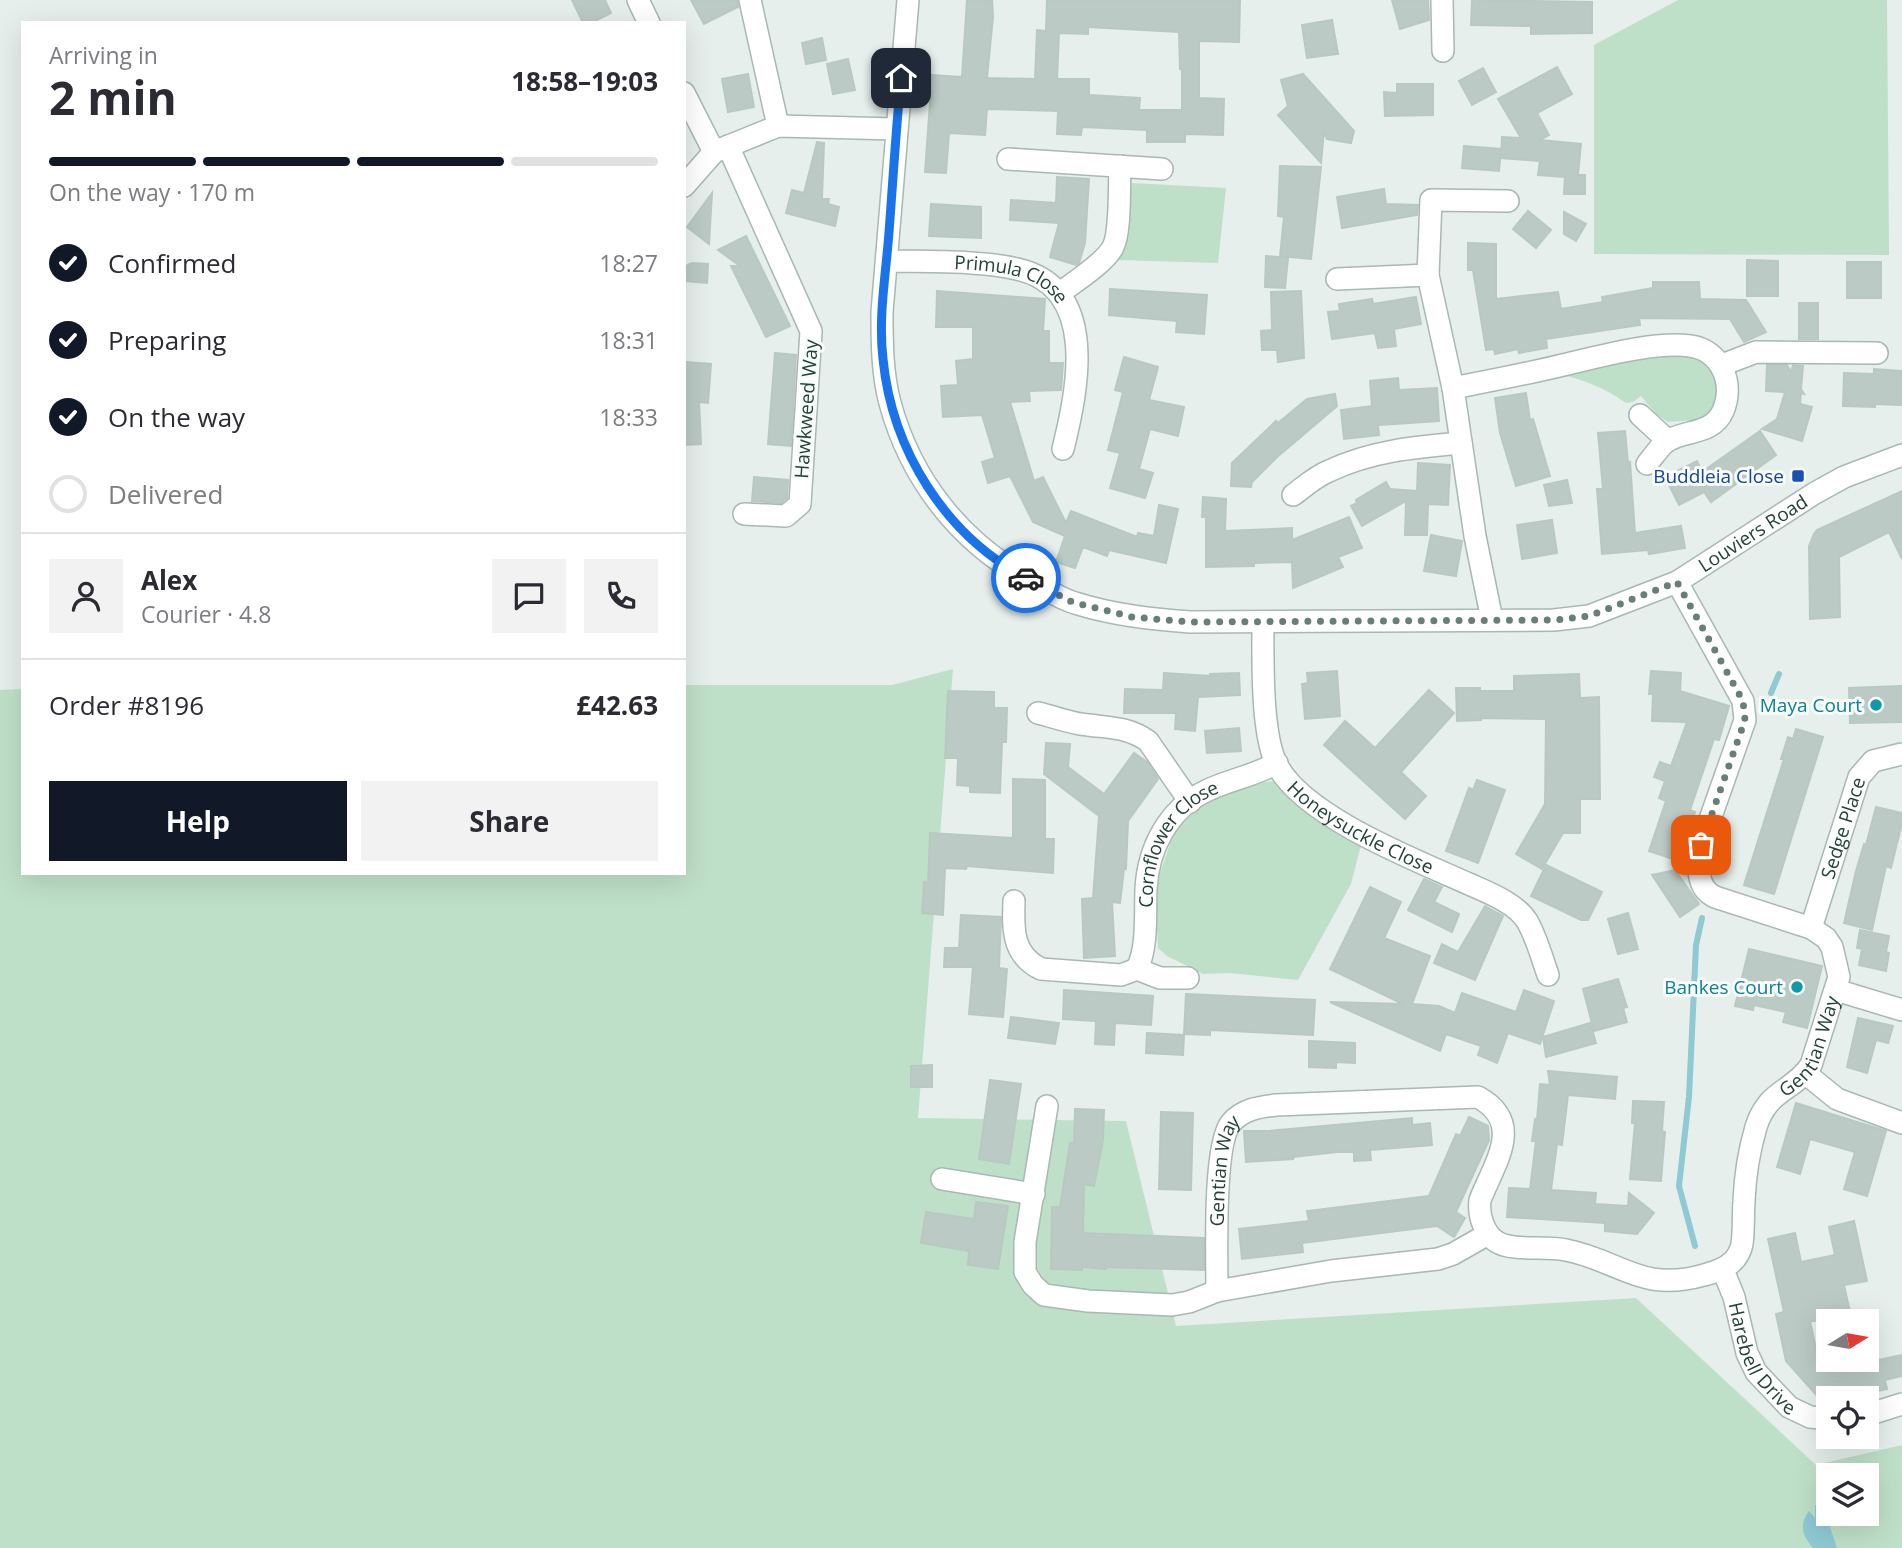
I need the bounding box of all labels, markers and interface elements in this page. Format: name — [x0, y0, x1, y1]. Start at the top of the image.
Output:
text: Arriving in — [49, 39, 158, 71]
pin — [871, 48, 931, 108]
icon: home — [882, 59, 920, 97]
text: 18:58–19:03 — [511, 63, 658, 99]
text: 2 min — [49, 66, 177, 128]
text: On the way · 170 m — [49, 176, 255, 208]
icon: check — [49, 244, 87, 282]
text: Confirmed — [108, 245, 236, 281]
text: 18:27 — [599, 247, 658, 279]
street label: Primula Close — [954, 249, 1075, 308]
icon: check — [49, 321, 87, 359]
text: Preparing — [108, 322, 226, 358]
text: 18:31 — [599, 324, 658, 356]
street label: Hawkweed Way — [788, 338, 824, 479]
icon: check — [49, 398, 87, 436]
text: On the way — [108, 399, 245, 435]
text: 18:33 — [599, 401, 658, 433]
place label: Buddleia Close — [1653, 463, 1784, 489]
marker: Buddleia Close — [1790, 468, 1806, 484]
text: Delivered — [108, 476, 223, 512]
street label: Louviers Road — [1693, 488, 1812, 578]
courier — [991, 543, 1061, 613]
button: person — [49, 559, 123, 633]
button: chat — [492, 559, 566, 633]
button: phone — [584, 559, 658, 633]
icon: car — [1007, 559, 1045, 597]
text: Alex — [141, 562, 197, 598]
text: Courier · 4.8 — [141, 598, 271, 630]
text: Order #8196 — [49, 687, 204, 723]
text: £42.63 — [576, 687, 658, 723]
place label: Maya Court — [1760, 692, 1862, 718]
marker: Maya Court — [1868, 697, 1884, 713]
street label: Cornflower Close — [1133, 774, 1222, 908]
street label: Sedge Place — [1814, 774, 1871, 882]
street label: Honeysuckle Close — [1282, 775, 1438, 880]
button: Help — [49, 781, 347, 861]
button: Share — [361, 781, 658, 861]
pin — [1671, 815, 1731, 875]
icon: bag — [1682, 826, 1720, 864]
place label: Bankes Court — [1664, 974, 1783, 1000]
marker: Bankes Court — [1789, 979, 1805, 995]
street label: Gentian Way — [1773, 992, 1845, 1103]
street label: Gentian Way — [1204, 1108, 1246, 1227]
street label: Harebell Drive — [1723, 1300, 1799, 1421]
north arrow — [1816, 1309, 1880, 1372]
map controls — [1816, 1309, 1879, 1526]
button: locate — [1816, 1386, 1879, 1449]
button: layers — [1816, 1463, 1879, 1526]

